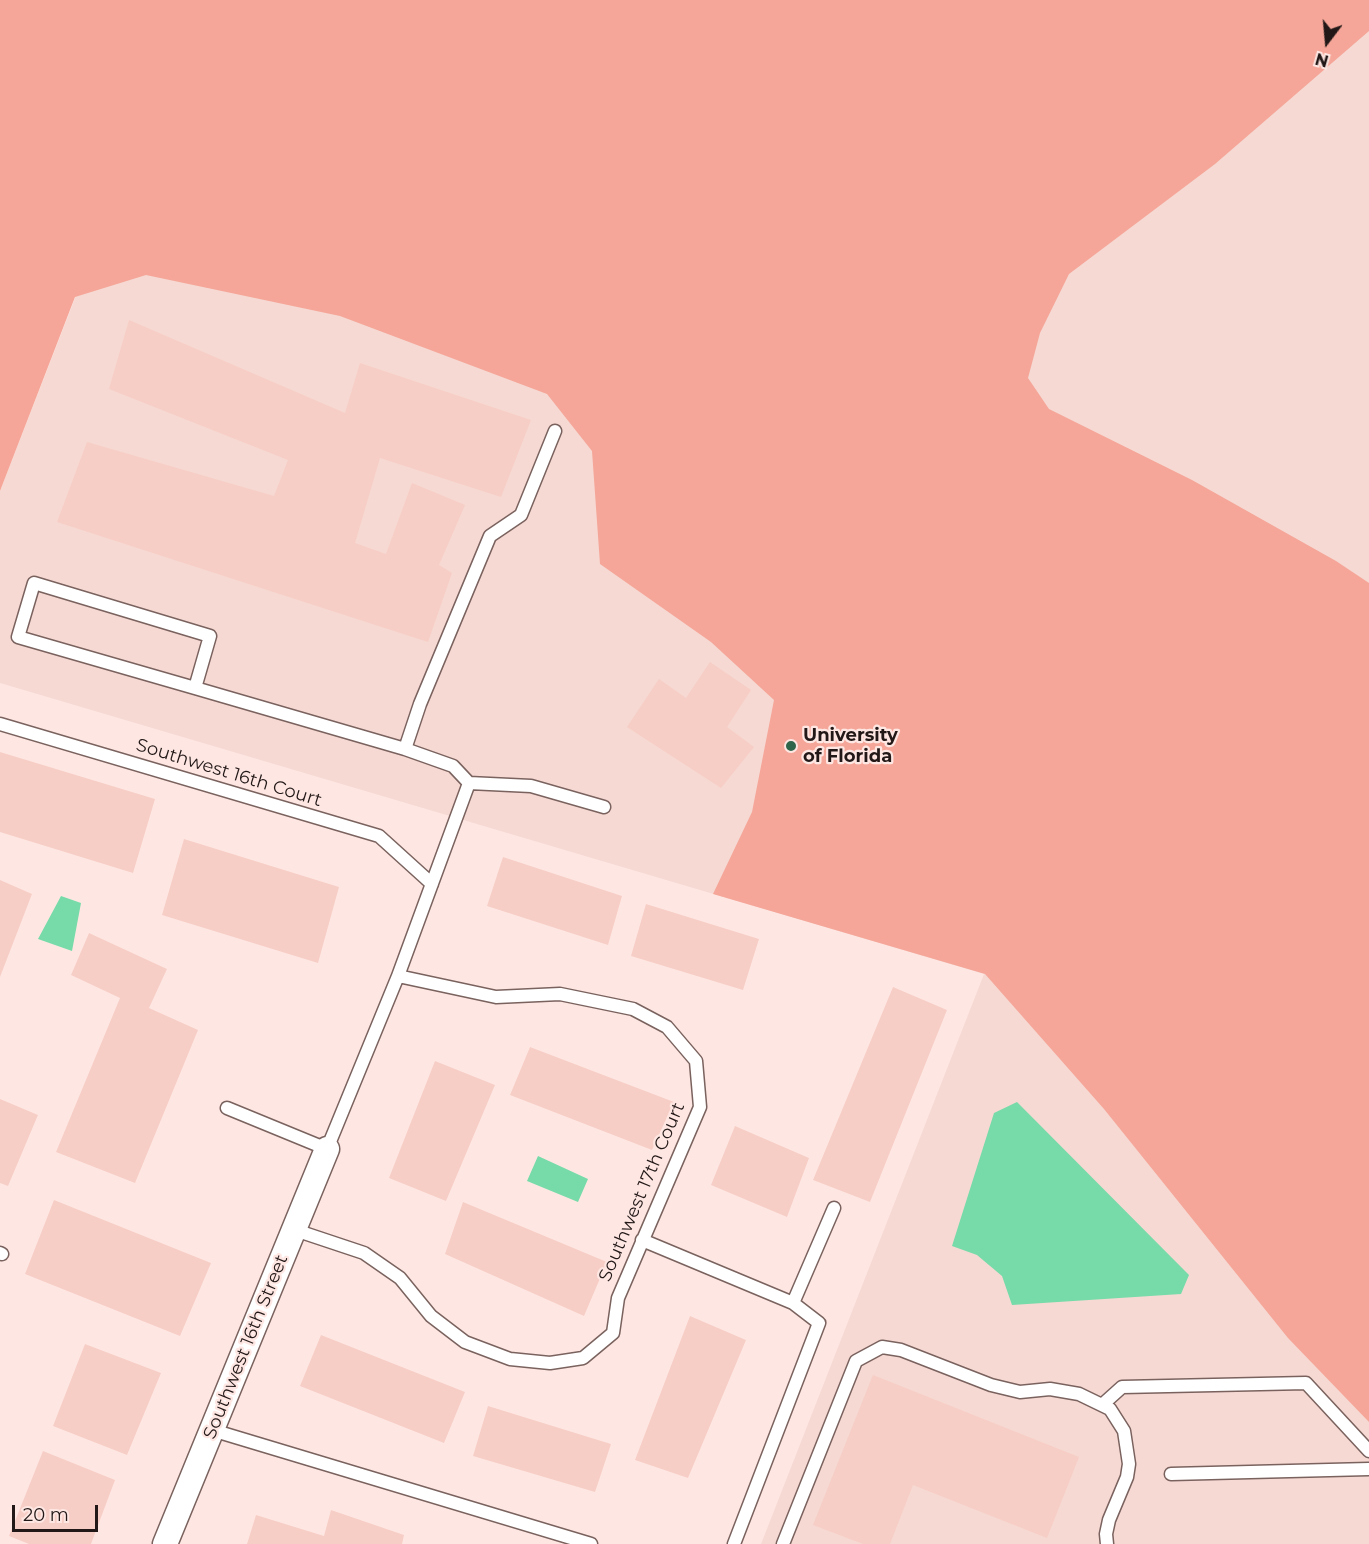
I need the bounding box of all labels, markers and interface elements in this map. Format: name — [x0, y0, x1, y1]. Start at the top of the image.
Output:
north arrow — [1297, 12, 1357, 72]
text: N — [1313, 49, 1331, 71]
place label: University of Florida — [803, 725, 898, 768]
street label: Southwest 16th Court — [133, 734, 325, 812]
marker: University of Florida — [784, 739, 798, 753]
street label: Southwest 17th Court — [594, 1099, 690, 1285]
street label: Southwest 16th Street — [199, 1252, 293, 1442]
scale bar — [15, 1493, 100, 1531]
text: 20 m — [23, 1504, 69, 1526]

